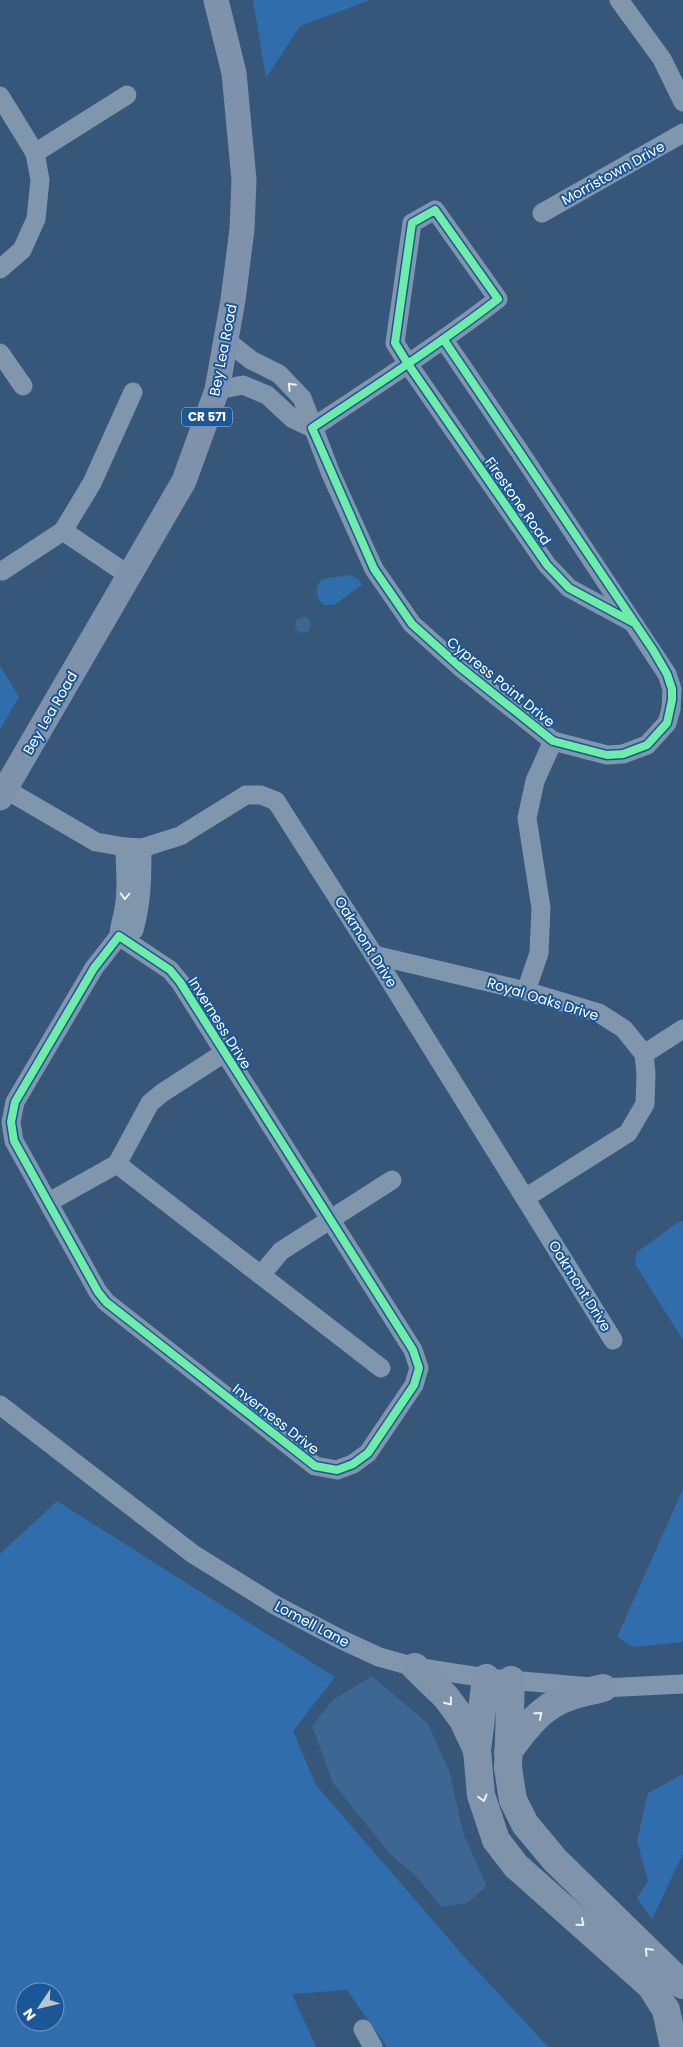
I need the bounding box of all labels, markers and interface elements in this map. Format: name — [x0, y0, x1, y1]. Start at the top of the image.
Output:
street label: Morristown Drive — [558, 136, 669, 210]
street label: Bey Lea Road — [204, 302, 242, 398]
one-way arrow — [288, 383, 297, 392]
road number: CR 571 — [182, 408, 232, 427]
street label: Firestone Road — [480, 453, 556, 549]
street label: Cypress Point Drive — [443, 632, 560, 732]
street label: Bey Lea Road — [18, 668, 82, 758]
one-way arrow — [120, 892, 130, 900]
street label: Oakmont Drive — [330, 893, 402, 992]
street label: Inverness Drive — [184, 973, 257, 1073]
street label: Royal Oaks Drive — [485, 973, 602, 1026]
street label: Oakmont Drive — [544, 1237, 616, 1336]
street label: Inverness Drive — [228, 1379, 324, 1459]
street label: Lomell Lane — [271, 1596, 353, 1652]
one-way arrow — [444, 1696, 452, 1705]
one-way arrow — [533, 1712, 542, 1720]
one-way arrow — [477, 1794, 487, 1802]
one-way arrow — [575, 1917, 584, 1926]
one-way arrow — [645, 1948, 654, 1957]
north arrow — [15, 1982, 65, 2032]
text: N — [18, 2004, 41, 2025]

